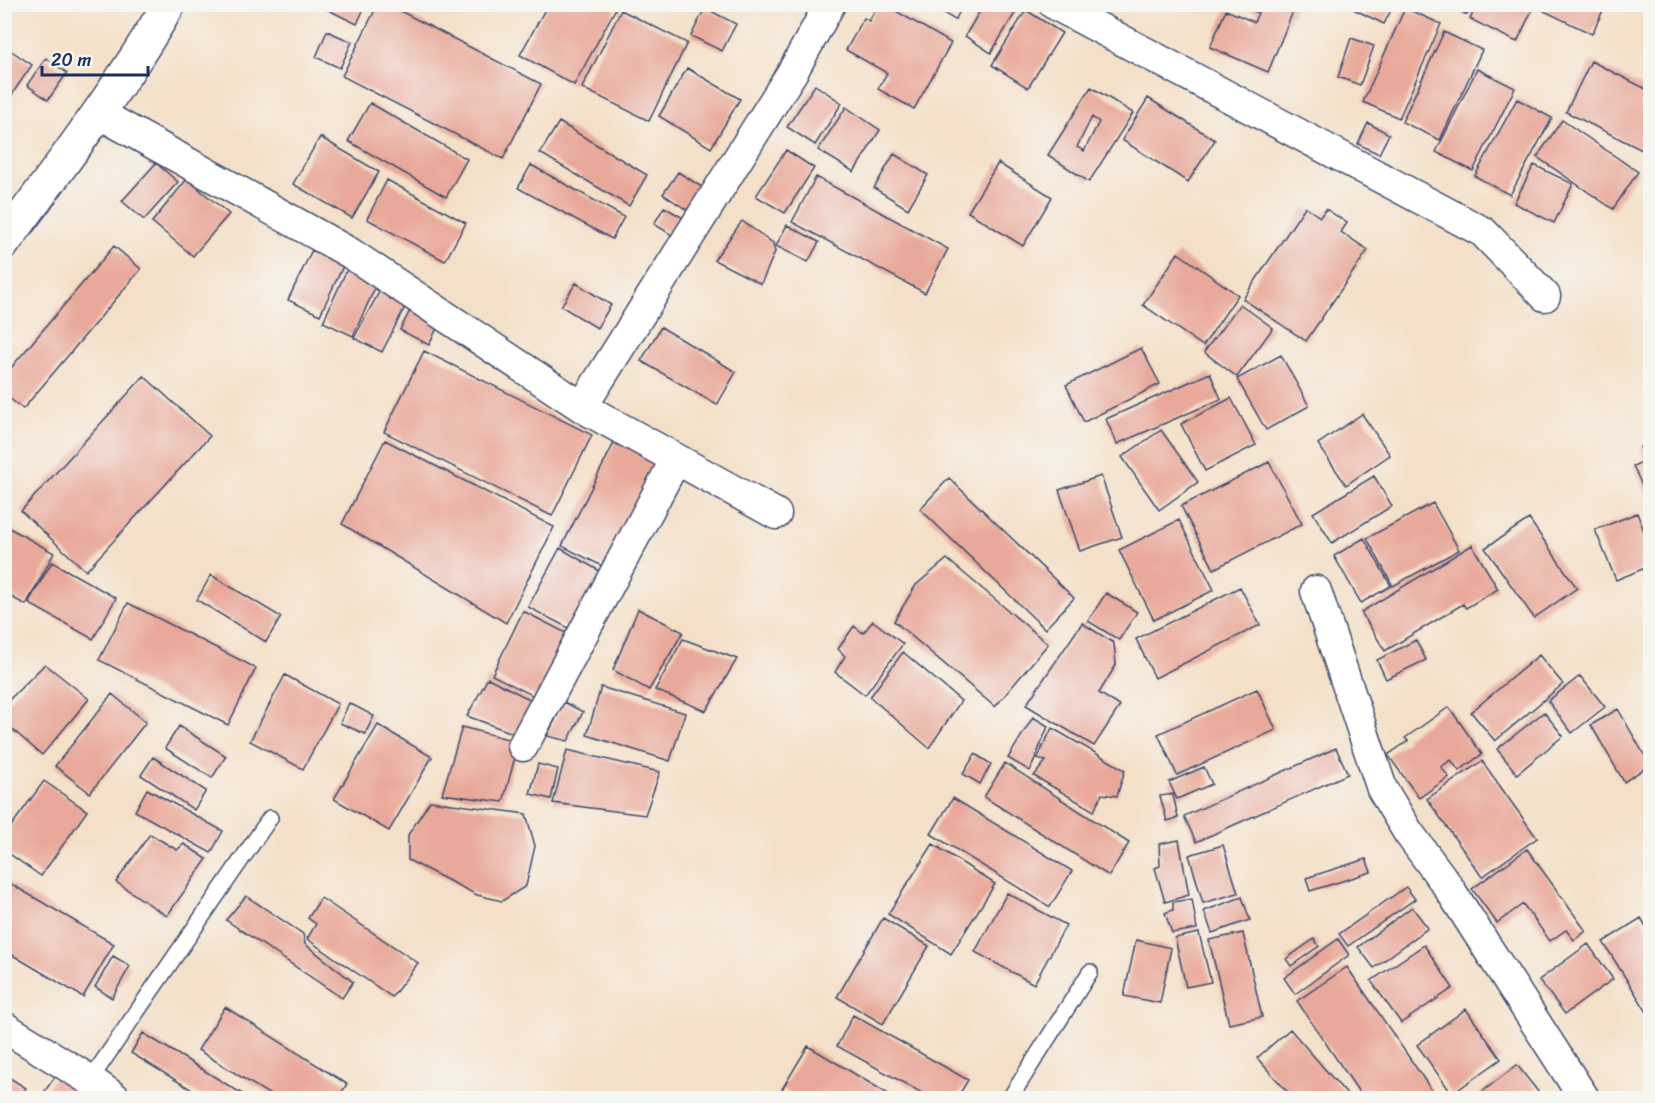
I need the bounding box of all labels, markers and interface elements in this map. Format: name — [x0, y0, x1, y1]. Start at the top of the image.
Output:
scale bar — [42, 39, 148, 77]
text: 20 m — [51, 44, 91, 76]

